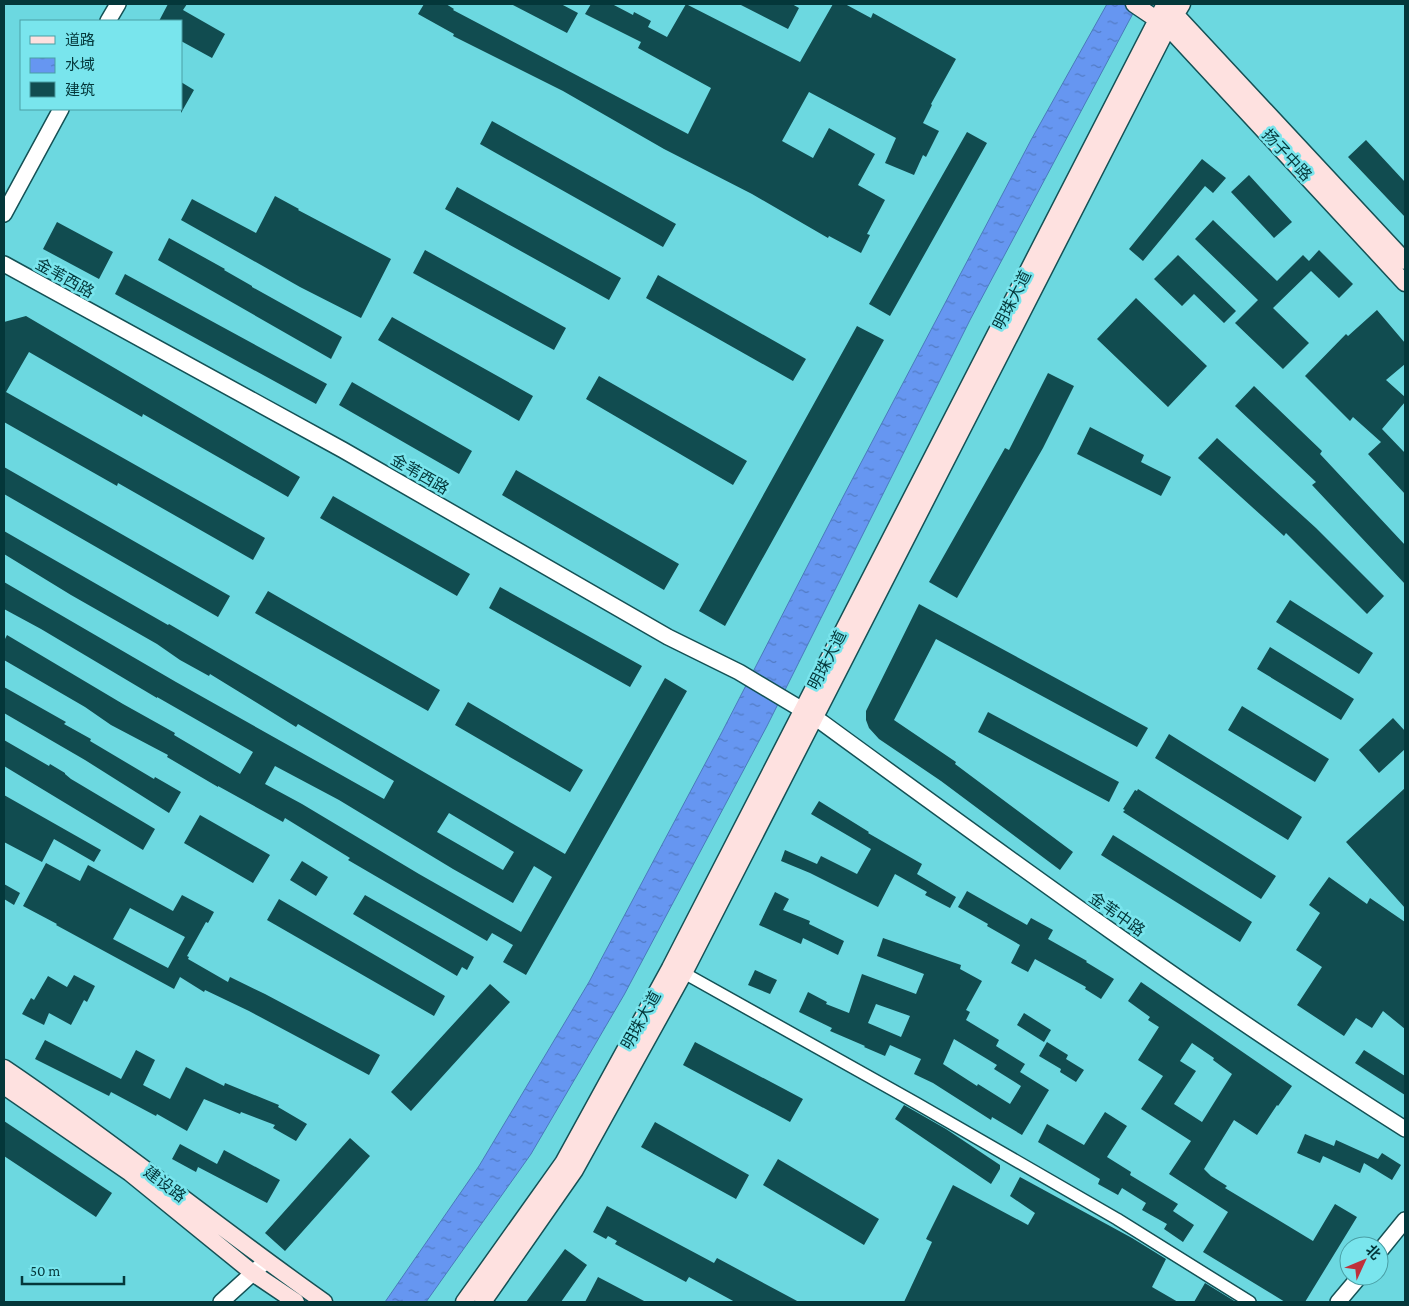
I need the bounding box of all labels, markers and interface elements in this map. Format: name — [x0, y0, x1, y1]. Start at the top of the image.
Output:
legend — [20, 20, 182, 110]
text: 道路 — [65, 32, 95, 48]
text: 水域 — [65, 57, 95, 73]
text: 建筑 — [65, 82, 95, 98]
street label: 扬子中路 — [1259, 126, 1315, 184]
street label: 金苇西路 — [33, 255, 97, 301]
street label: 明珠大道 — [990, 268, 1034, 332]
street label: 金苇西路 — [388, 451, 452, 497]
street label: 明珠大道 — [805, 628, 849, 692]
street label: 金苇中路 — [1086, 889, 1148, 939]
street label: 明珠大道 — [618, 988, 664, 1052]
street label: 建设路 — [141, 1163, 189, 1205]
north arrow — [1339, 1236, 1389, 1286]
text: 北 — [1363, 1241, 1384, 1263]
scale bar — [22, 1254, 125, 1286]
text: 50 m — [30, 1263, 60, 1279]

